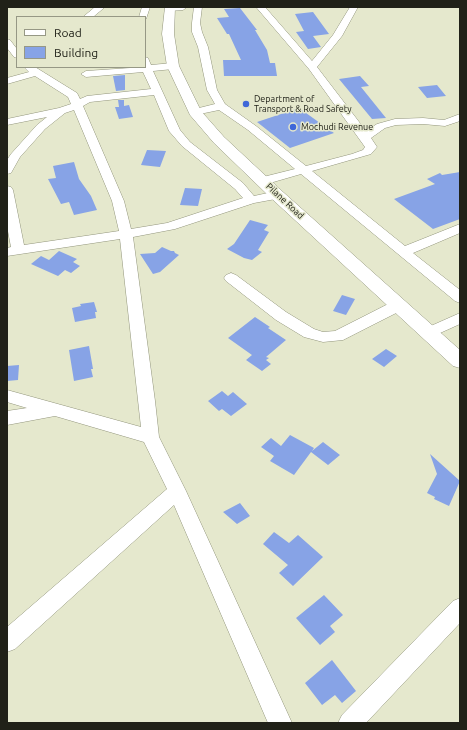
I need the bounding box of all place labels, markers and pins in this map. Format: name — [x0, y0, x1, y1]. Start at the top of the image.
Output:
place label: Department of Transport & Road Safety — [254, 94, 352, 115]
marker: Department of Transport & Road Safety — [241, 99, 251, 109]
marker: Mochudi Revenue — [288, 122, 298, 132]
place label: Mochudi Revenue — [301, 122, 373, 132]

